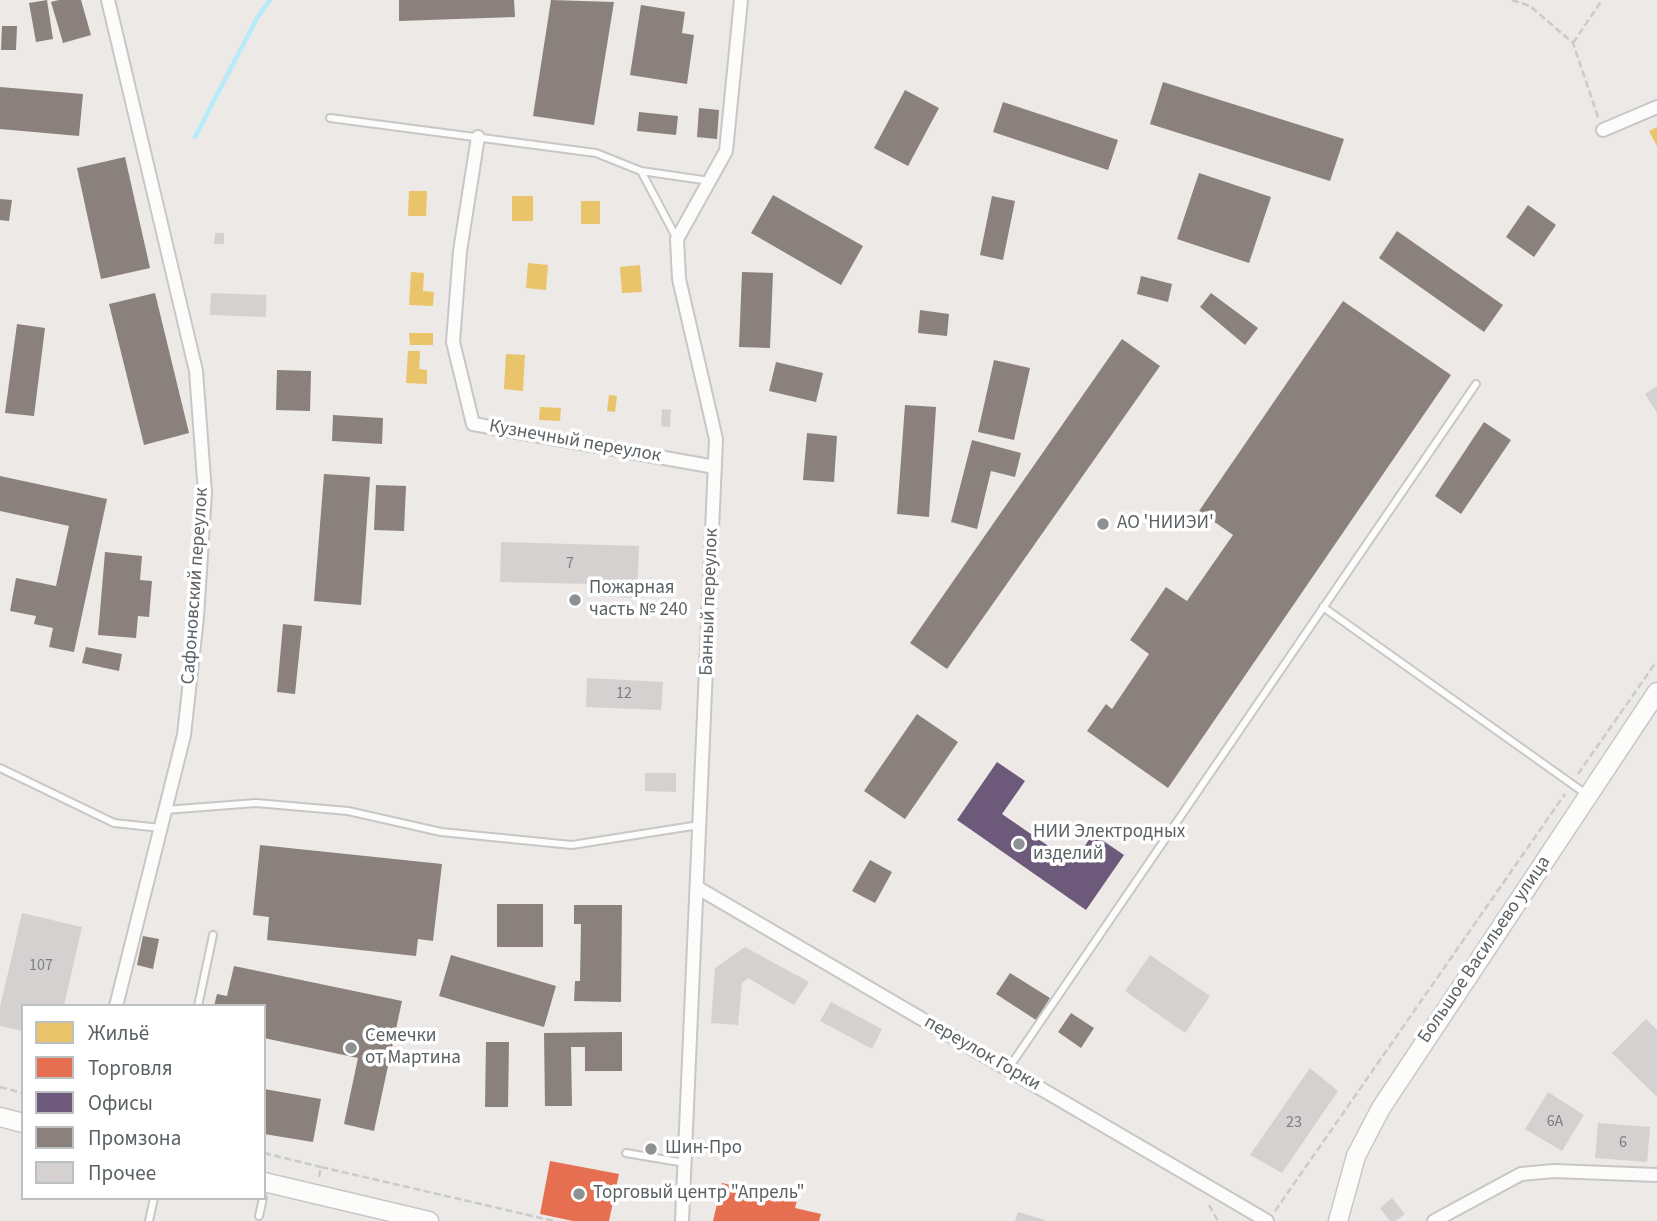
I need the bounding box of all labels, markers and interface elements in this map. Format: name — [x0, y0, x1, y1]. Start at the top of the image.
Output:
street label: Кузнечный переулок — [487, 416, 663, 468]
street label: Сафоновский переулок — [178, 487, 214, 685]
place label: АО 'НИИЭИ' — [1117, 513, 1214, 535]
marker: АО 'НИИЭИ' — [1095, 516, 1111, 532]
street label: Банный переулок — [696, 528, 724, 676]
house number: 7 — [566, 554, 574, 574]
place label: Пожарная часть № 240 — [589, 578, 688, 622]
marker: Пожарная часть № 240 — [567, 592, 583, 608]
house number: 12 — [616, 684, 632, 704]
place label: НИИ Электродных изделий — [1033, 822, 1185, 866]
marker: НИИ Электродных изделий — [1011, 836, 1027, 852]
street label: Большое Васильево улица — [1414, 852, 1556, 1048]
house number: 107 — [29, 956, 53, 976]
legend — [21, 1004, 266, 1200]
street label: переулок Горки — [920, 1011, 1044, 1097]
text: Жильё — [88, 1018, 149, 1048]
place label: Семечки от Мартина — [365, 1026, 461, 1070]
marker: Семечки от Мартина — [343, 1040, 359, 1056]
text: Торговля — [88, 1053, 173, 1083]
text: Офисы — [88, 1088, 153, 1118]
house number: 6А — [1547, 1112, 1563, 1132]
house number: 23 — [1286, 1113, 1302, 1133]
text: Промзона — [88, 1123, 181, 1153]
house number: 6 — [1619, 1133, 1627, 1153]
place label: Шин-Про — [665, 1138, 742, 1160]
marker: Шин-Про — [643, 1141, 659, 1157]
text: Прочее — [88, 1158, 156, 1188]
place label: Торговый центр "Апрель" — [593, 1183, 805, 1205]
marker: Торговый центр "Апрель" — [571, 1186, 587, 1202]

